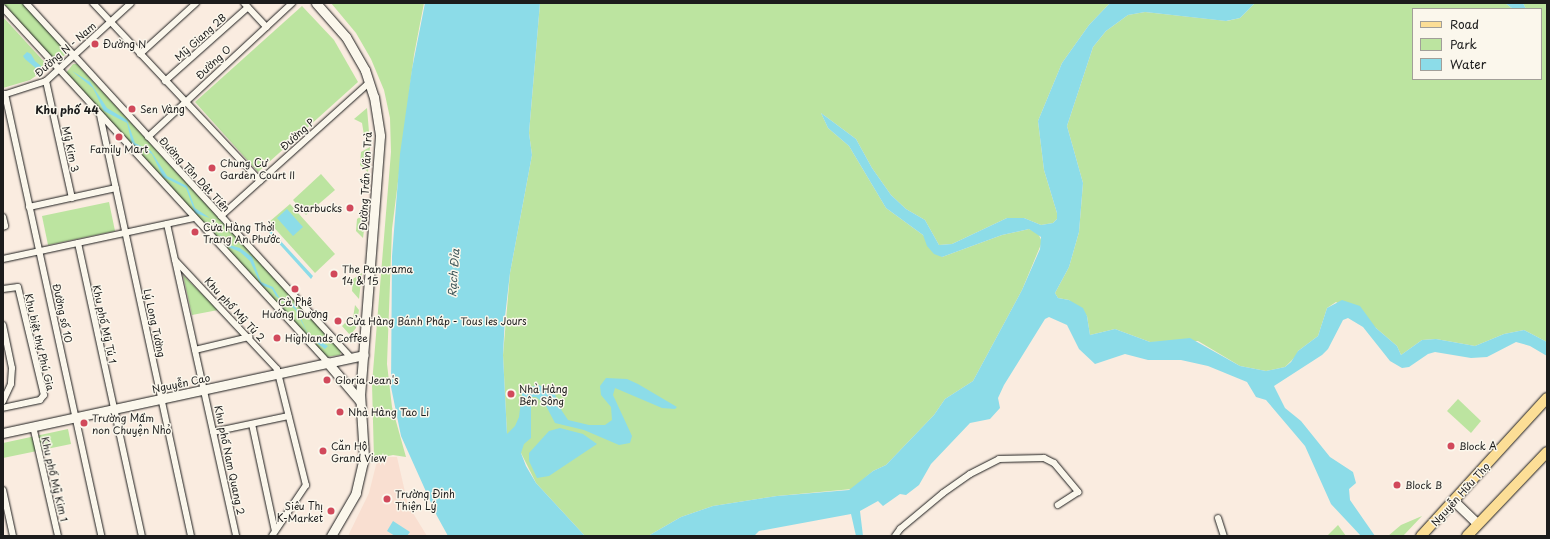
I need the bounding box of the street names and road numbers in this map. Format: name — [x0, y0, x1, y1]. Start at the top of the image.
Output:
street label: Mỹ Giang 2B — [172, 11, 228, 63]
street label: Đường N - Nam — [32, 19, 98, 79]
street label: Đường O — [193, 43, 233, 81]
street label: Đường P — [278, 116, 316, 152]
street label: Mỹ Kim 3 — [60, 125, 82, 173]
street label: Đường Trần Văn Trà — [356, 131, 374, 231]
street label: Đường Tôn Dật Tiên — [157, 134, 233, 214]
street label: Khu phố Mỹ Tú 2 — [202, 275, 268, 343]
street label: Đường số 10 — [51, 282, 75, 344]
street label: Khu phố Mỹ Tú 1 — [91, 283, 119, 365]
street label: Lý Long Tường — [142, 288, 168, 358]
street label: Khu biệt thự Phú Gia — [23, 292, 57, 392]
street label: Nguyễn Cao — [151, 371, 211, 395]
street label: Khu phố Nam Quang 2 — [213, 404, 247, 516]
street label: Khu phố Mỹ Kim 1 — [39, 435, 71, 523]
street label: Nguyễn Hữu Thọ — [1428, 460, 1492, 528]

